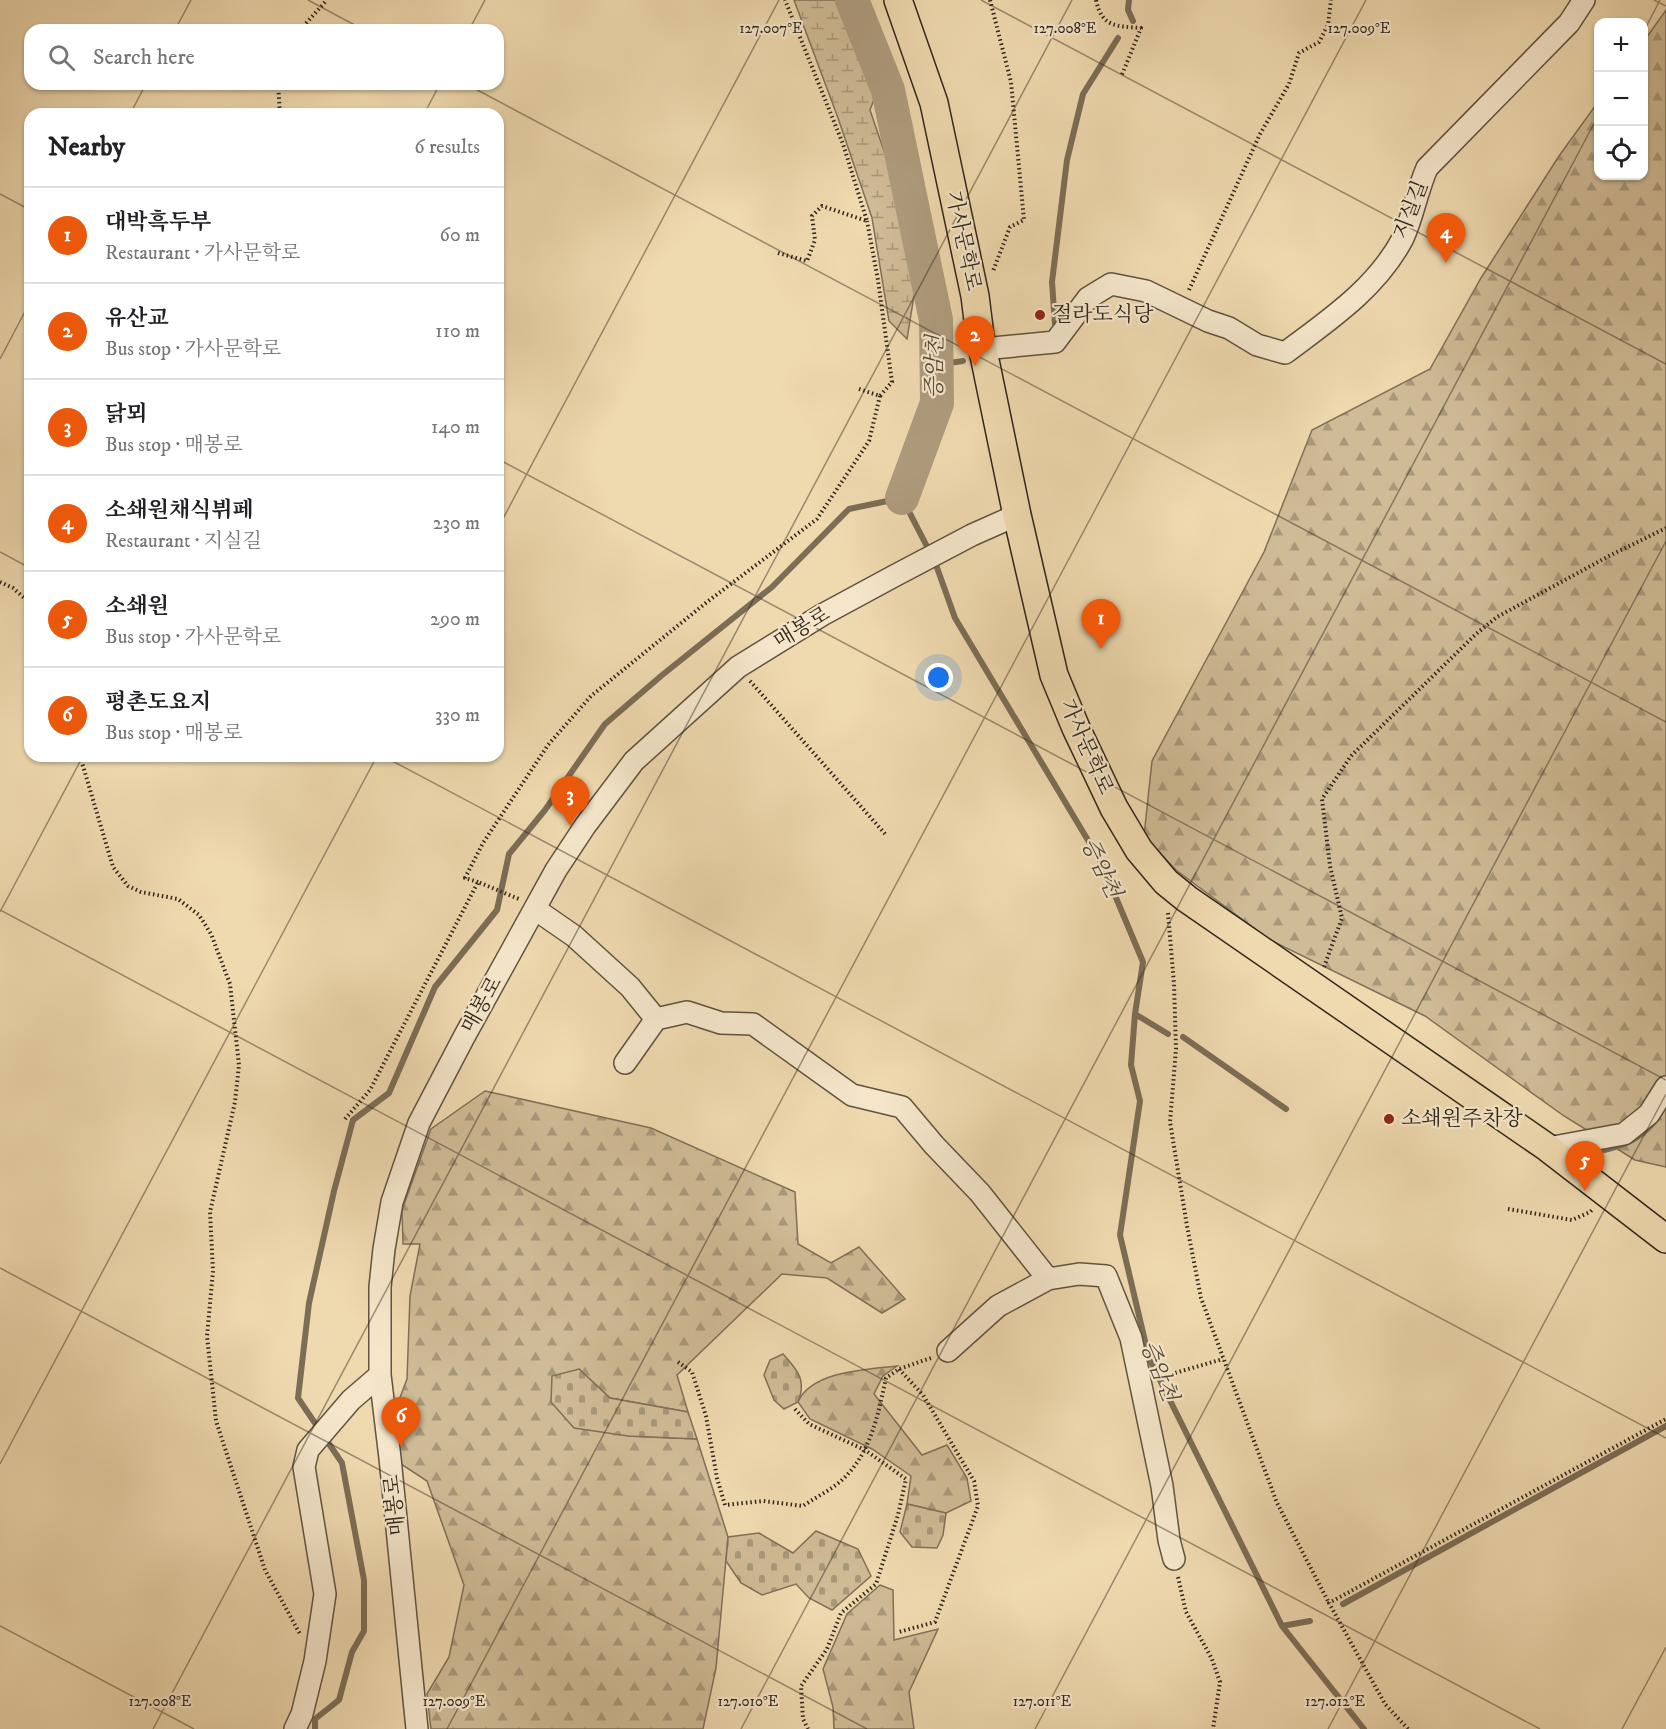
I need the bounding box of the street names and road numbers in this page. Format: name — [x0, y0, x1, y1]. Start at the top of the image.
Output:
street label: 지실길 — [1388, 177, 1434, 243]
street label: 가사문학로 — [940, 189, 986, 293]
street label: 매봉로 — [769, 601, 835, 655]
street label: 가사문학로 — [1053, 695, 1119, 799]
street label: 매봉로 — [456, 972, 508, 1038]
street label: 매봉로 — [379, 1473, 411, 1537]

